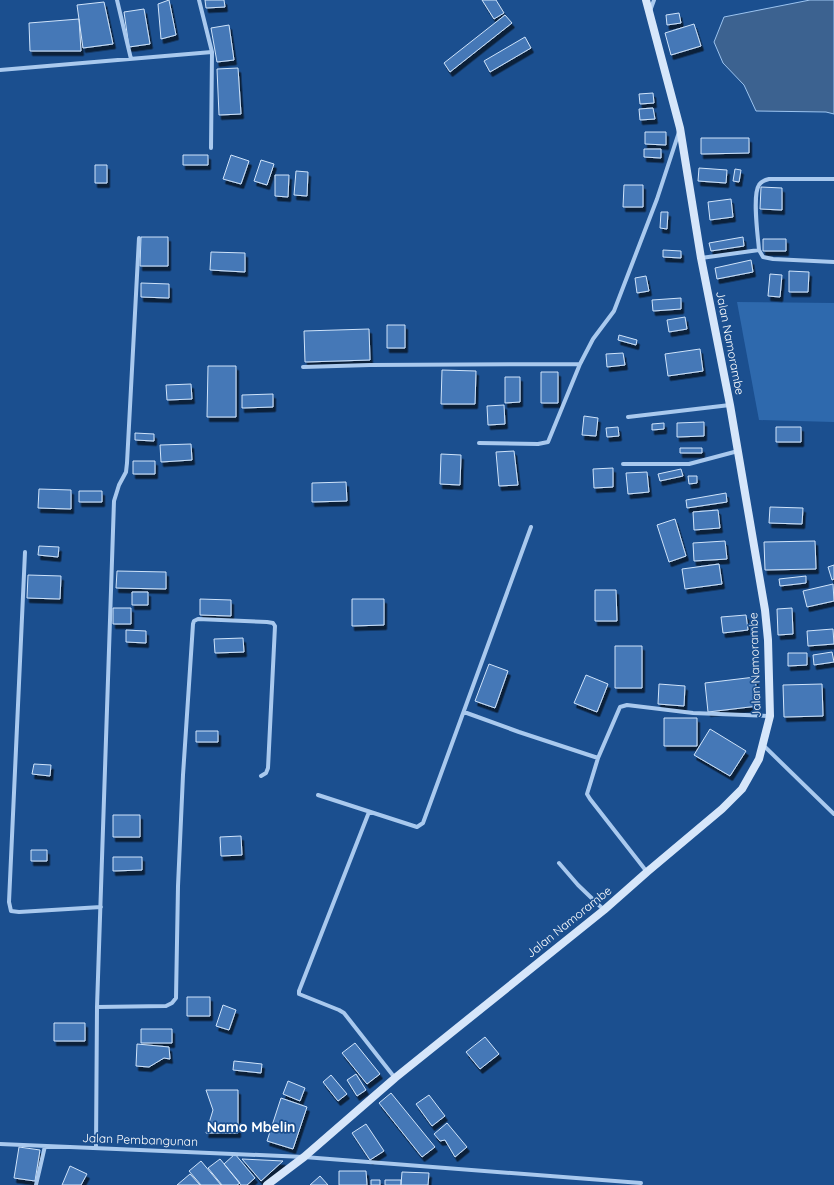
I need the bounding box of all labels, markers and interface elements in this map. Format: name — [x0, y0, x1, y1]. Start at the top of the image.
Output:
street label: Jalan Namorambe — [713, 290, 748, 396]
street label: Jalan Namorambe — [745, 612, 764, 718]
street label: Jalan Namorambe — [523, 883, 615, 961]
district label: Namo Mbelin — [207, 1118, 295, 1136]
street label: Jalan Pembangunan — [82, 1130, 198, 1149]

